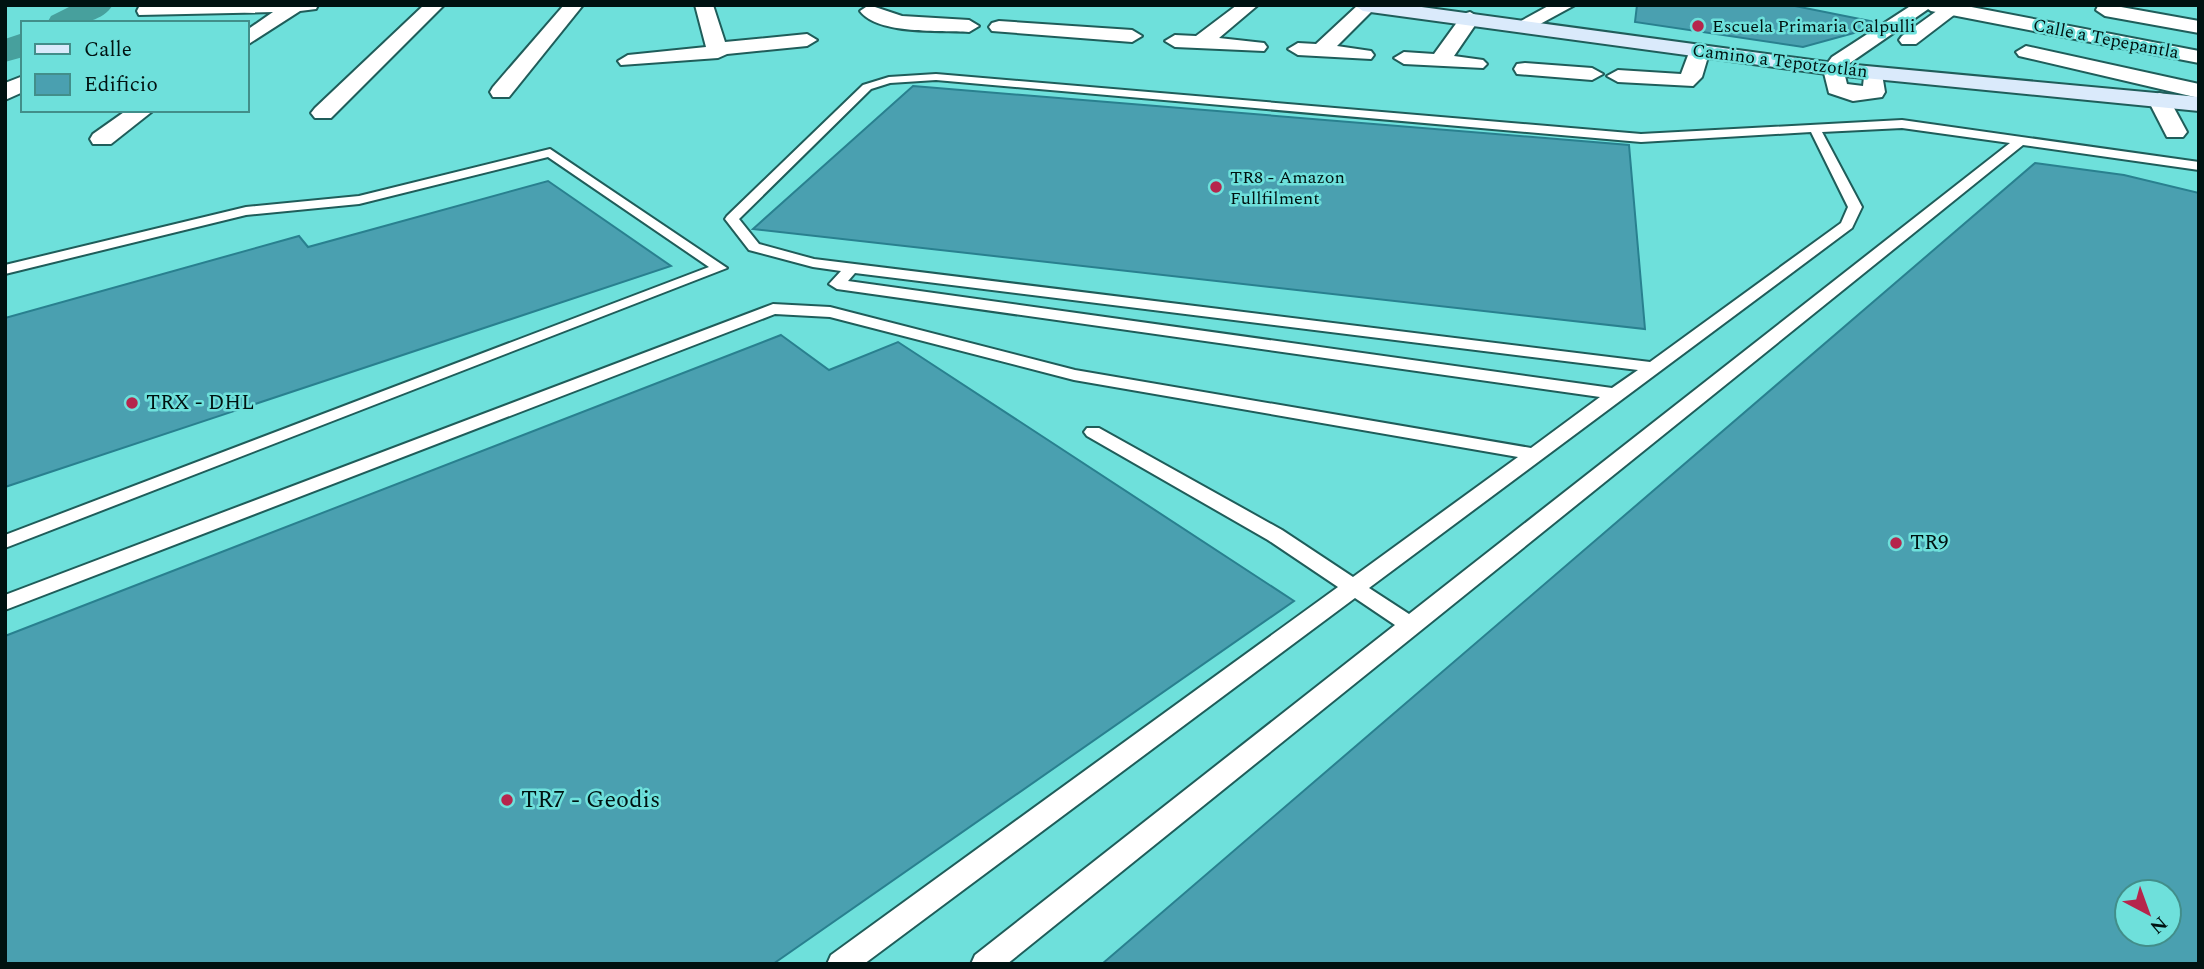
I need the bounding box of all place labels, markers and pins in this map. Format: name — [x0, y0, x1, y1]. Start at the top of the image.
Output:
place label: Escuela Primaria Calpulli — [1712, 13, 1916, 40]
marker: Escuela Primaria Calpulli — [1690, 18, 1706, 34]
place label: TR8 - Amazon Fullfilment — [1230, 164, 1345, 212]
marker: TR8 - Amazon Fullfilment — [1208, 179, 1224, 195]
place label: TRX - DHL — [146, 387, 255, 419]
marker: TRX - DHL — [124, 395, 140, 411]
place label: TR9 — [1910, 527, 1949, 559]
marker: TR9 — [1888, 535, 1904, 551]
place label: TR7 - Geodis — [521, 782, 660, 818]
marker: TR7 - Geodis — [499, 792, 515, 808]

